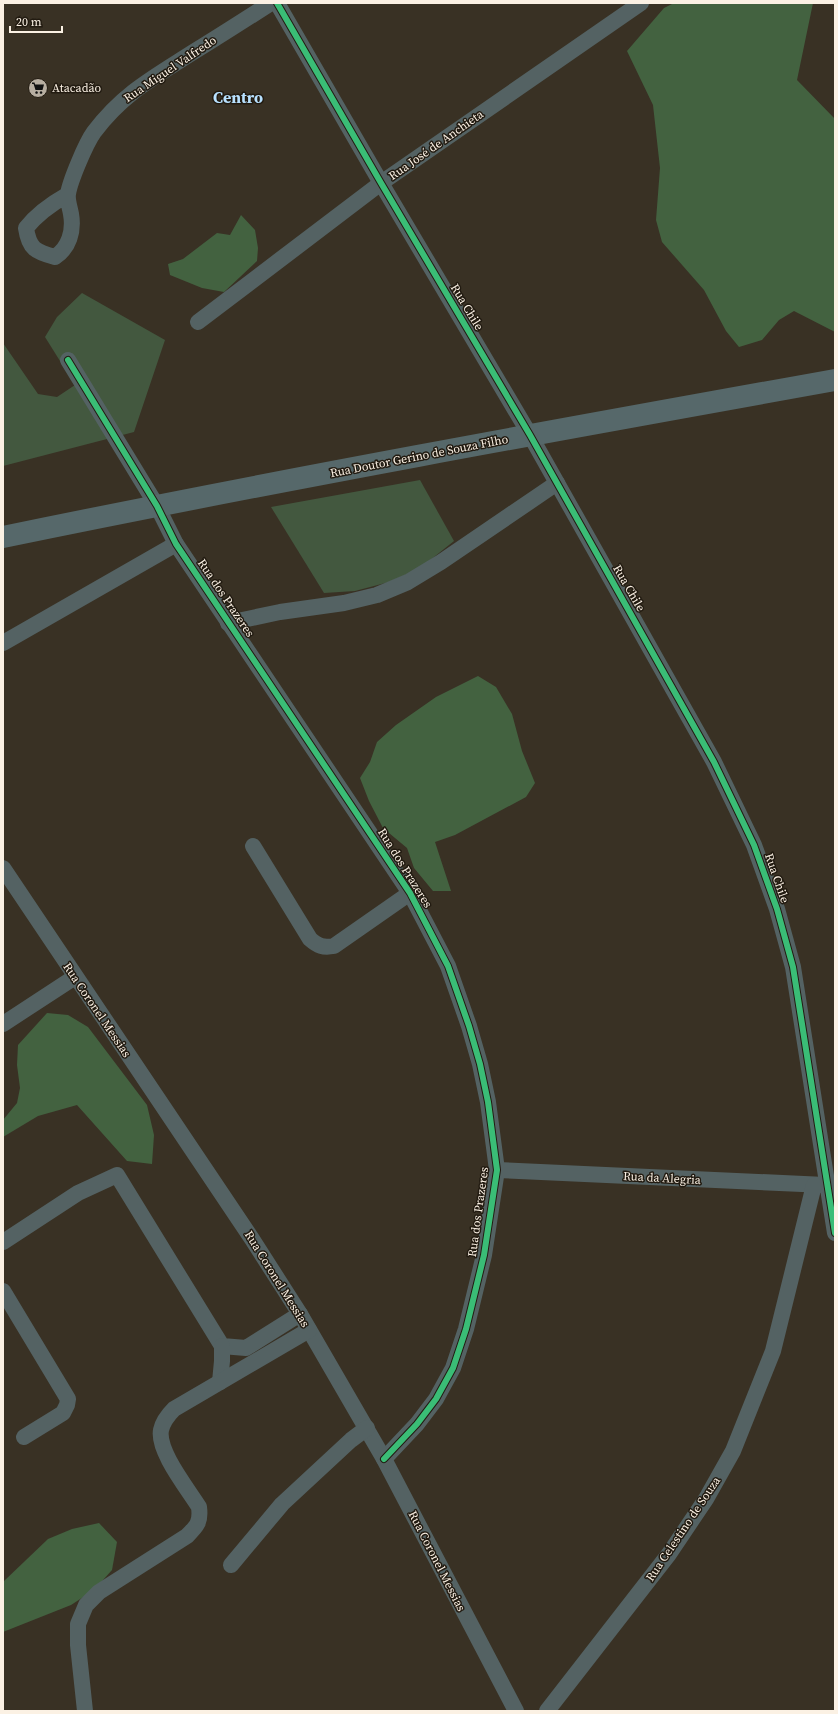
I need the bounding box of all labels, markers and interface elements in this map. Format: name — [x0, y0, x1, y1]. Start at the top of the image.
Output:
scale bar — [10, 8, 62, 34]
text: 20 m — [16, 14, 42, 30]
street label: Rua Miguel Valfredo — [120, 32, 220, 106]
supermarket icon: Atacadão — [27, 77, 49, 99]
place label: Atacadão — [52, 80, 101, 96]
district label: Centro — [213, 86, 263, 108]
street label: Rua José de Anchieta — [385, 106, 487, 184]
street label: Rua Chile — [447, 281, 487, 333]
street label: Rua Doutor Gerino de Souza Filho — [329, 431, 510, 481]
street label: Rua dos Prazeres — [194, 556, 258, 640]
street label: Rua Chile — [609, 562, 649, 614]
street label: Rua dos Prazeres — [374, 825, 436, 911]
street label: Rua Chile — [761, 851, 793, 905]
street label: Rua Coronel Messias — [59, 960, 135, 1060]
street label: Rua dos Prazeres — [464, 1166, 492, 1258]
street label: Rua da Alegria — [623, 1168, 702, 1188]
street label: Rua Coronel Messias — [241, 1228, 313, 1330]
street label: Rua Celestino de Souza — [642, 1473, 725, 1585]
street label: Rua Coronel Messias — [405, 1508, 469, 1614]

